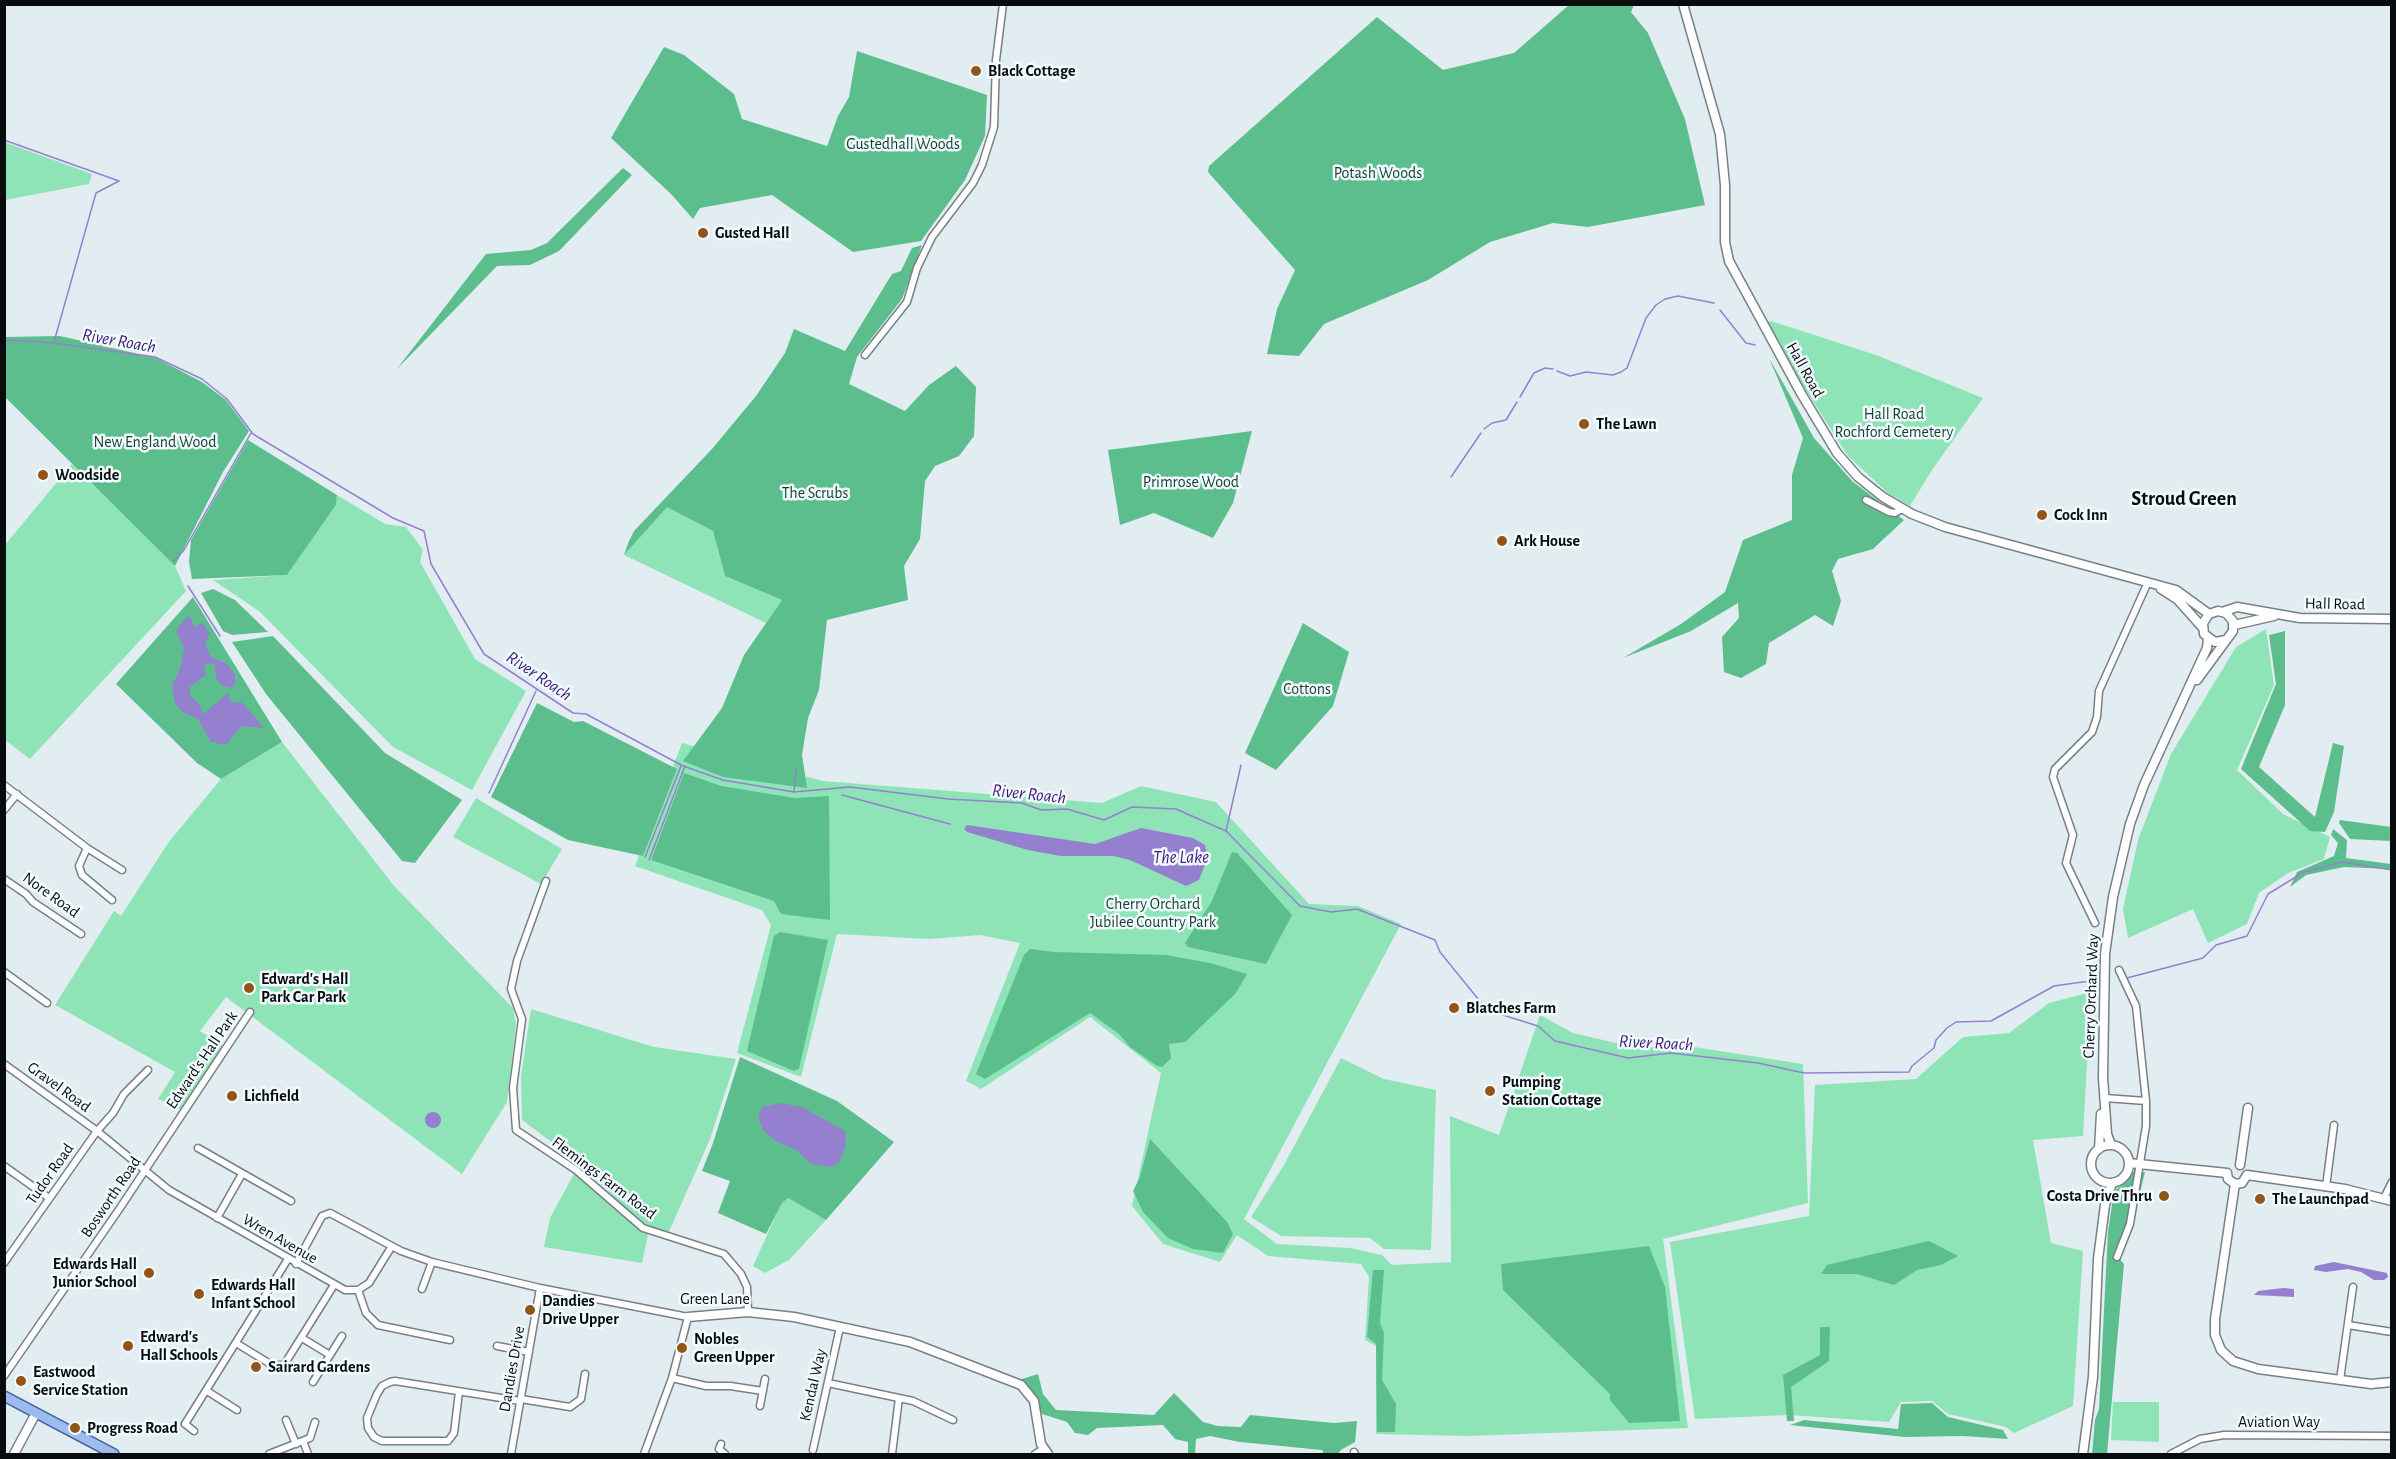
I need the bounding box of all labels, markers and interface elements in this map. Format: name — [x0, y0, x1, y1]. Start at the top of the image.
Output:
place label: Black Cottage — [988, 61, 1076, 81]
marker: Black Cottage — [969, 64, 983, 78]
park label: Gustedhall Woods — [846, 134, 960, 154]
park label: Potash Woods — [1334, 163, 1422, 183]
place label: Gusted Hall — [715, 223, 789, 243]
marker: Gusted Hall — [696, 226, 710, 240]
water label: River Roach — [80, 324, 158, 358]
street label: Hall Road — [1782, 339, 1828, 401]
park label: Hall Road Rochford Cemetery — [1835, 404, 1953, 442]
place label: The Lawn — [1596, 414, 1657, 434]
marker: The Lawn — [1577, 417, 1591, 431]
park label: New England Wood — [94, 432, 216, 452]
place label: Woodside — [55, 465, 119, 485]
marker: Woodside — [36, 468, 50, 482]
park label: Primrose Wood — [1143, 472, 1239, 492]
park label: The Scrubs — [782, 483, 848, 503]
district label: Stroud Green — [2131, 487, 2237, 511]
place label: Cock Inn — [2054, 505, 2108, 525]
marker: Cock Inn — [2035, 508, 2049, 522]
place label: Ark House — [1514, 531, 1580, 551]
marker: Ark House — [1495, 534, 1509, 548]
street label: Hall Road — [2305, 594, 2365, 614]
water label: River Roach — [502, 646, 576, 706]
park label: Cottons — [1283, 679, 1331, 699]
water label: River Roach — [991, 779, 1067, 809]
water label: The Lake — [1153, 847, 1209, 869]
street label: Nore Road — [19, 868, 83, 922]
park label: Cherry Orchard Jubilee Country Park — [1090, 894, 1216, 932]
street label: Cherry Orchard Way — [2079, 933, 2103, 1059]
place label: Edward's Hall Park Car Park — [261, 969, 349, 1007]
marker: Edward's Hall Park Car Park — [242, 981, 256, 995]
place label: Blatches Farm — [1466, 998, 1556, 1018]
marker: Blatches Farm — [1447, 1001, 1461, 1015]
street label: Edward's Hall Park — [162, 1007, 242, 1113]
water label: River Roach — [1618, 1030, 1694, 1056]
street label: Gravel Road — [24, 1058, 94, 1116]
place label: Pumping Station Cottage — [1502, 1072, 1601, 1110]
marker: Pumping Station Cottage — [1483, 1084, 1497, 1098]
place label: Lichfield — [244, 1086, 299, 1106]
marker: Lichfield — [225, 1089, 239, 1103]
street label: Flemings Farm Road — [548, 1133, 660, 1223]
street label: Tudor Road — [22, 1140, 78, 1208]
street label: Bosworth Road — [77, 1153, 145, 1241]
place label: Costa Drive Thru — [2047, 1186, 2152, 1206]
marker: Costa Drive Thru — [2157, 1189, 2171, 1203]
place label: The Launchpad — [2272, 1189, 2369, 1209]
marker: The Launchpad — [2253, 1192, 2267, 1206]
street label: Wren Avenue — [239, 1210, 321, 1268]
place label: Edwards Hall Junior School — [53, 1254, 137, 1292]
marker: Edwards Hall Junior School — [142, 1266, 156, 1280]
place label: Edwards Hall Infant School — [211, 1275, 295, 1313]
marker: Edwards Hall Infant School — [192, 1287, 206, 1301]
street label: Green Lane — [680, 1289, 750, 1309]
place label: Dandies Drive Upper — [542, 1291, 619, 1329]
marker: Dandies Drive Upper — [523, 1303, 537, 1317]
street label: Dandies Drive — [495, 1324, 529, 1414]
place label: Edward's Hall Schools — [140, 1327, 218, 1365]
place label: Nobles Green Upper — [694, 1329, 774, 1367]
marker: Edward's Hall Schools — [121, 1339, 135, 1353]
marker: Nobles Green Upper — [675, 1341, 689, 1355]
street label: Kendal Way — [795, 1347, 831, 1423]
place label: Sairard Gardens — [268, 1357, 370, 1377]
marker: Sairard Gardens — [249, 1360, 263, 1374]
place label: Eastwood Service Station — [33, 1362, 128, 1400]
marker: Eastwood Service Station — [14, 1374, 28, 1388]
street label: Aviation Way — [2238, 1412, 2320, 1432]
place label: Progress Road — [87, 1418, 178, 1438]
marker: Progress Road — [68, 1421, 82, 1435]

